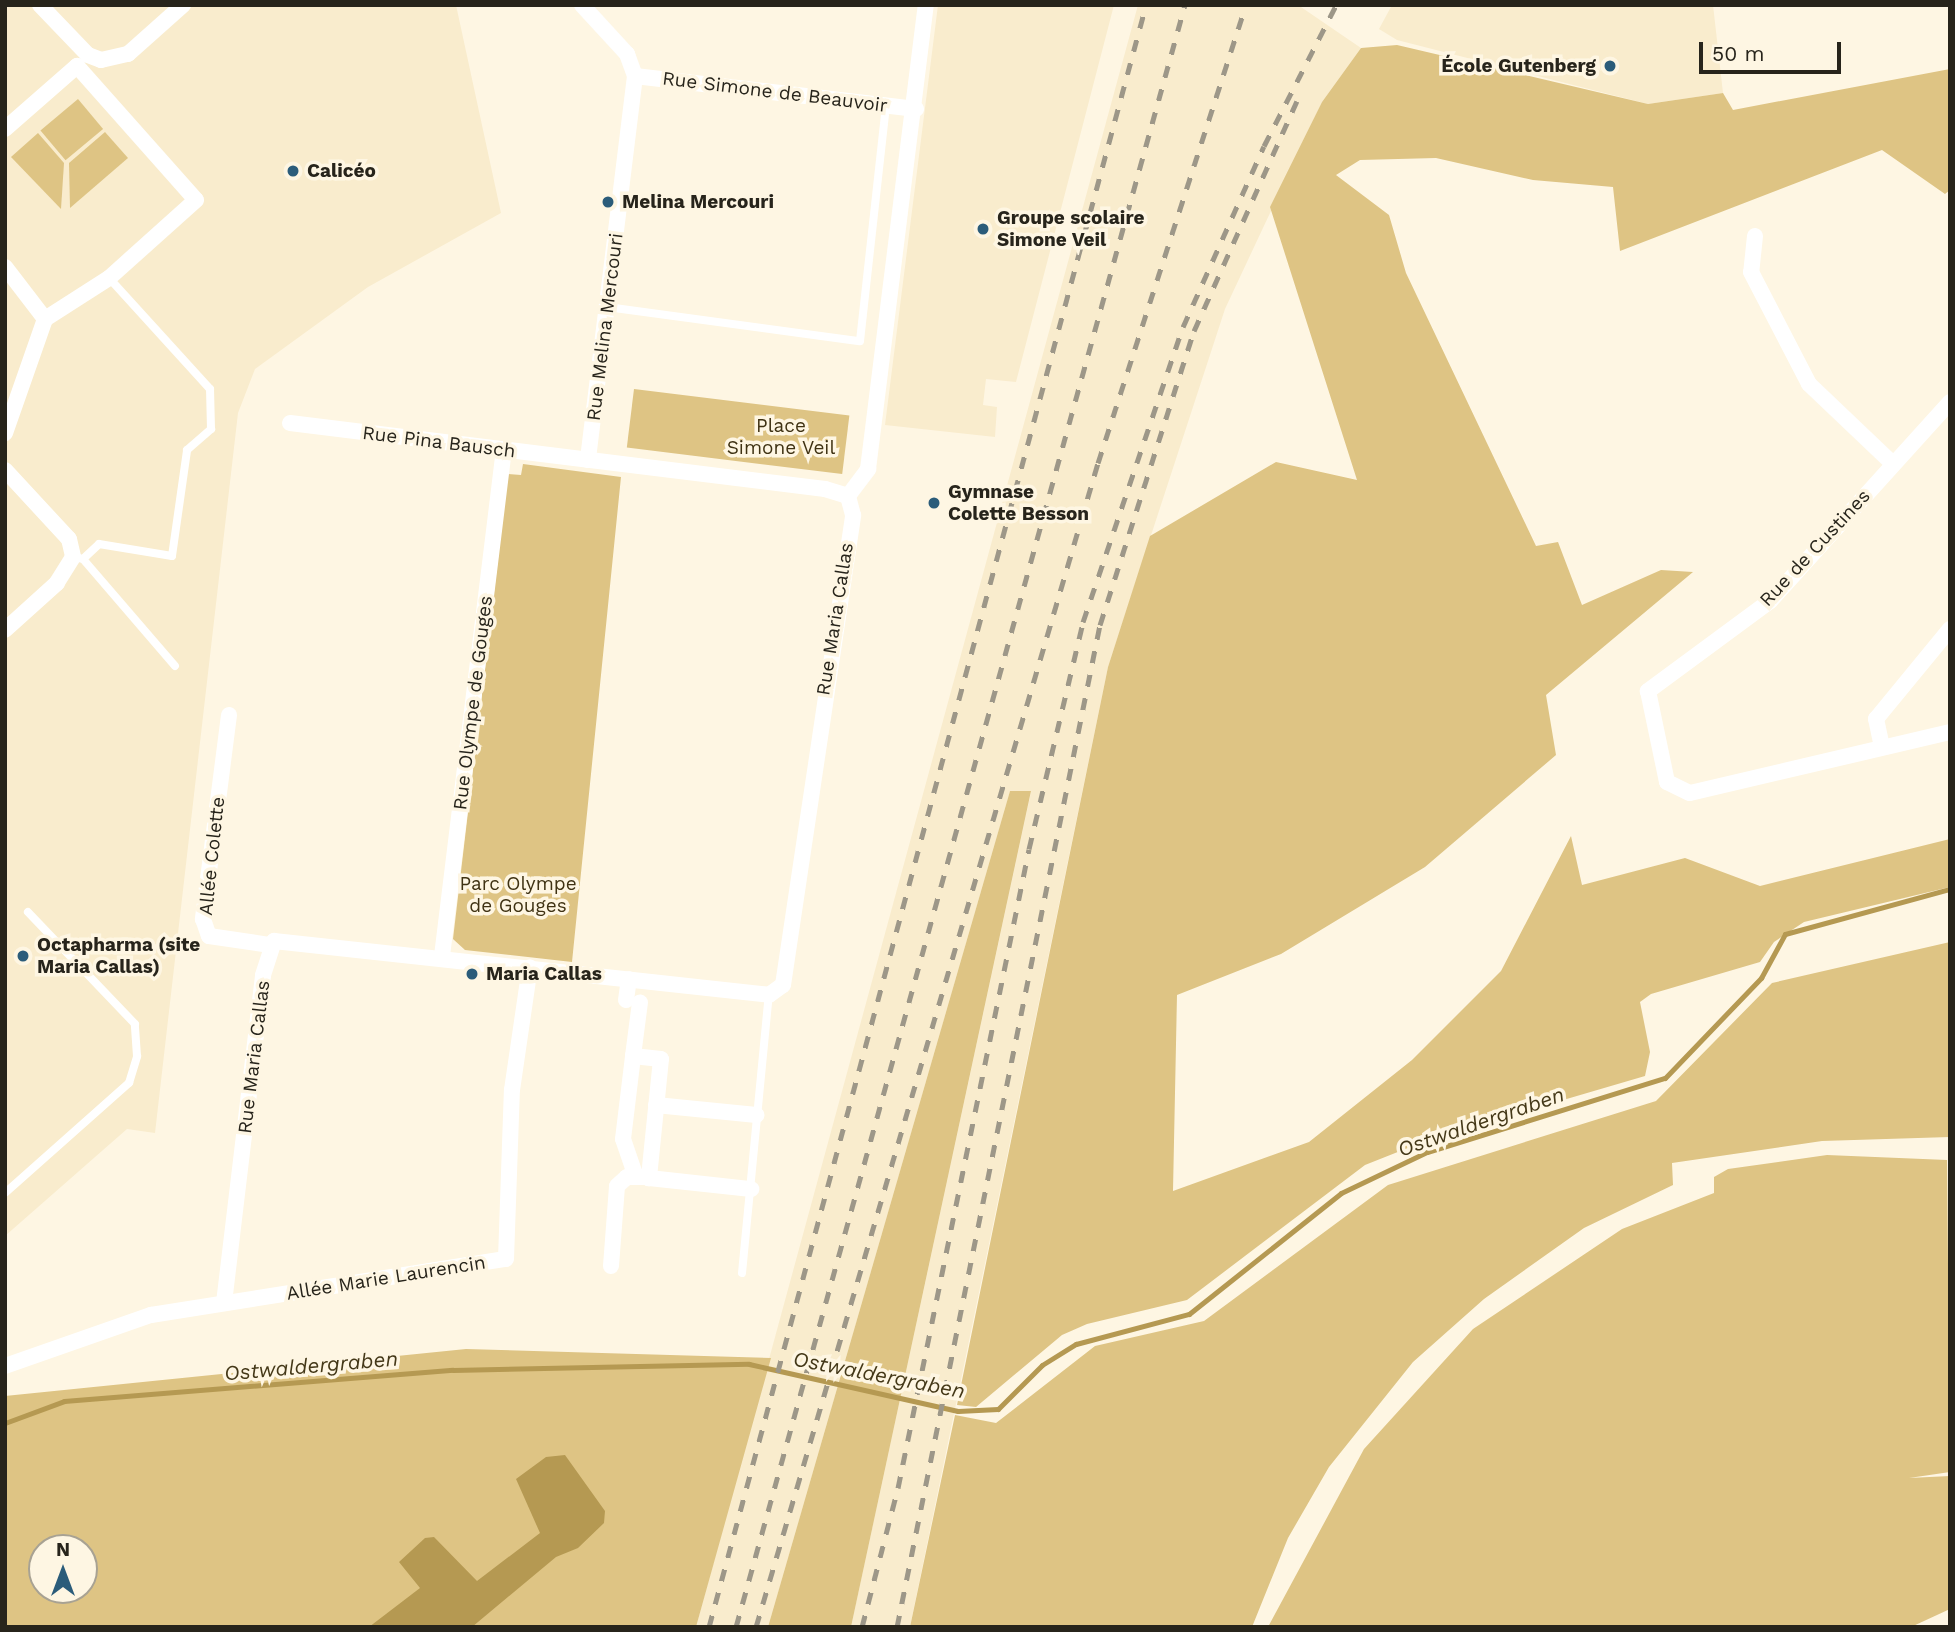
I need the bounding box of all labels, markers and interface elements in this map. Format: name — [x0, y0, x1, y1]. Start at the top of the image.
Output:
scale bar — [1703, 28, 1845, 72]
text: 50 m — [1712, 41, 1764, 66]
place label: École Gutenberg — [1441, 55, 1596, 77]
marker: École Gutenberg — [1602, 58, 1618, 74]
street label: Rue Simone de Beauvoir — [661, 67, 889, 117]
place label: Calicéo — [307, 160, 376, 182]
marker: Calicéo — [285, 163, 301, 179]
place label: Melina Mercouri — [622, 191, 774, 213]
marker: Melina Mercouri — [600, 194, 616, 210]
place label: Groupe scolaire Simone Veil — [997, 207, 1144, 251]
marker: Groupe scolaire Simone Veil — [975, 221, 991, 237]
street label: Rue Melina Mercouri — [582, 232, 628, 422]
park label: Place Simone Veil — [726, 415, 836, 459]
street label: Rue Pina Bausch — [361, 421, 517, 463]
place label: Gymnase Colette Besson — [948, 481, 1089, 525]
street label: Rue de Custines — [1755, 485, 1875, 611]
marker: Gymnase Colette Besson — [926, 495, 942, 511]
street label: Rue Maria Callas — [812, 541, 858, 697]
street label: Rue Olympe de Gouges — [449, 595, 497, 811]
street label: Allée Colette — [194, 796, 230, 916]
park label: Parc Olympe de Gouges — [459, 873, 577, 917]
place label: Octapharma (site Maria Callas) — [37, 934, 200, 978]
marker: Octapharma (site Maria Callas) — [15, 948, 31, 964]
place label: Maria Callas — [486, 963, 602, 985]
marker: Maria Callas — [464, 966, 480, 982]
street label: Rue Maria Callas — [233, 979, 275, 1135]
water label: Ostwaldergraben — [1394, 1082, 1568, 1162]
street label: Allée Marie Laurencin — [285, 1251, 487, 1305]
water label: Ostwaldergraben — [223, 1346, 399, 1386]
water label: Ostwaldergraben — [791, 1346, 967, 1404]
north arrow — [28, 1534, 98, 1604]
text: N — [56, 1538, 70, 1561]

